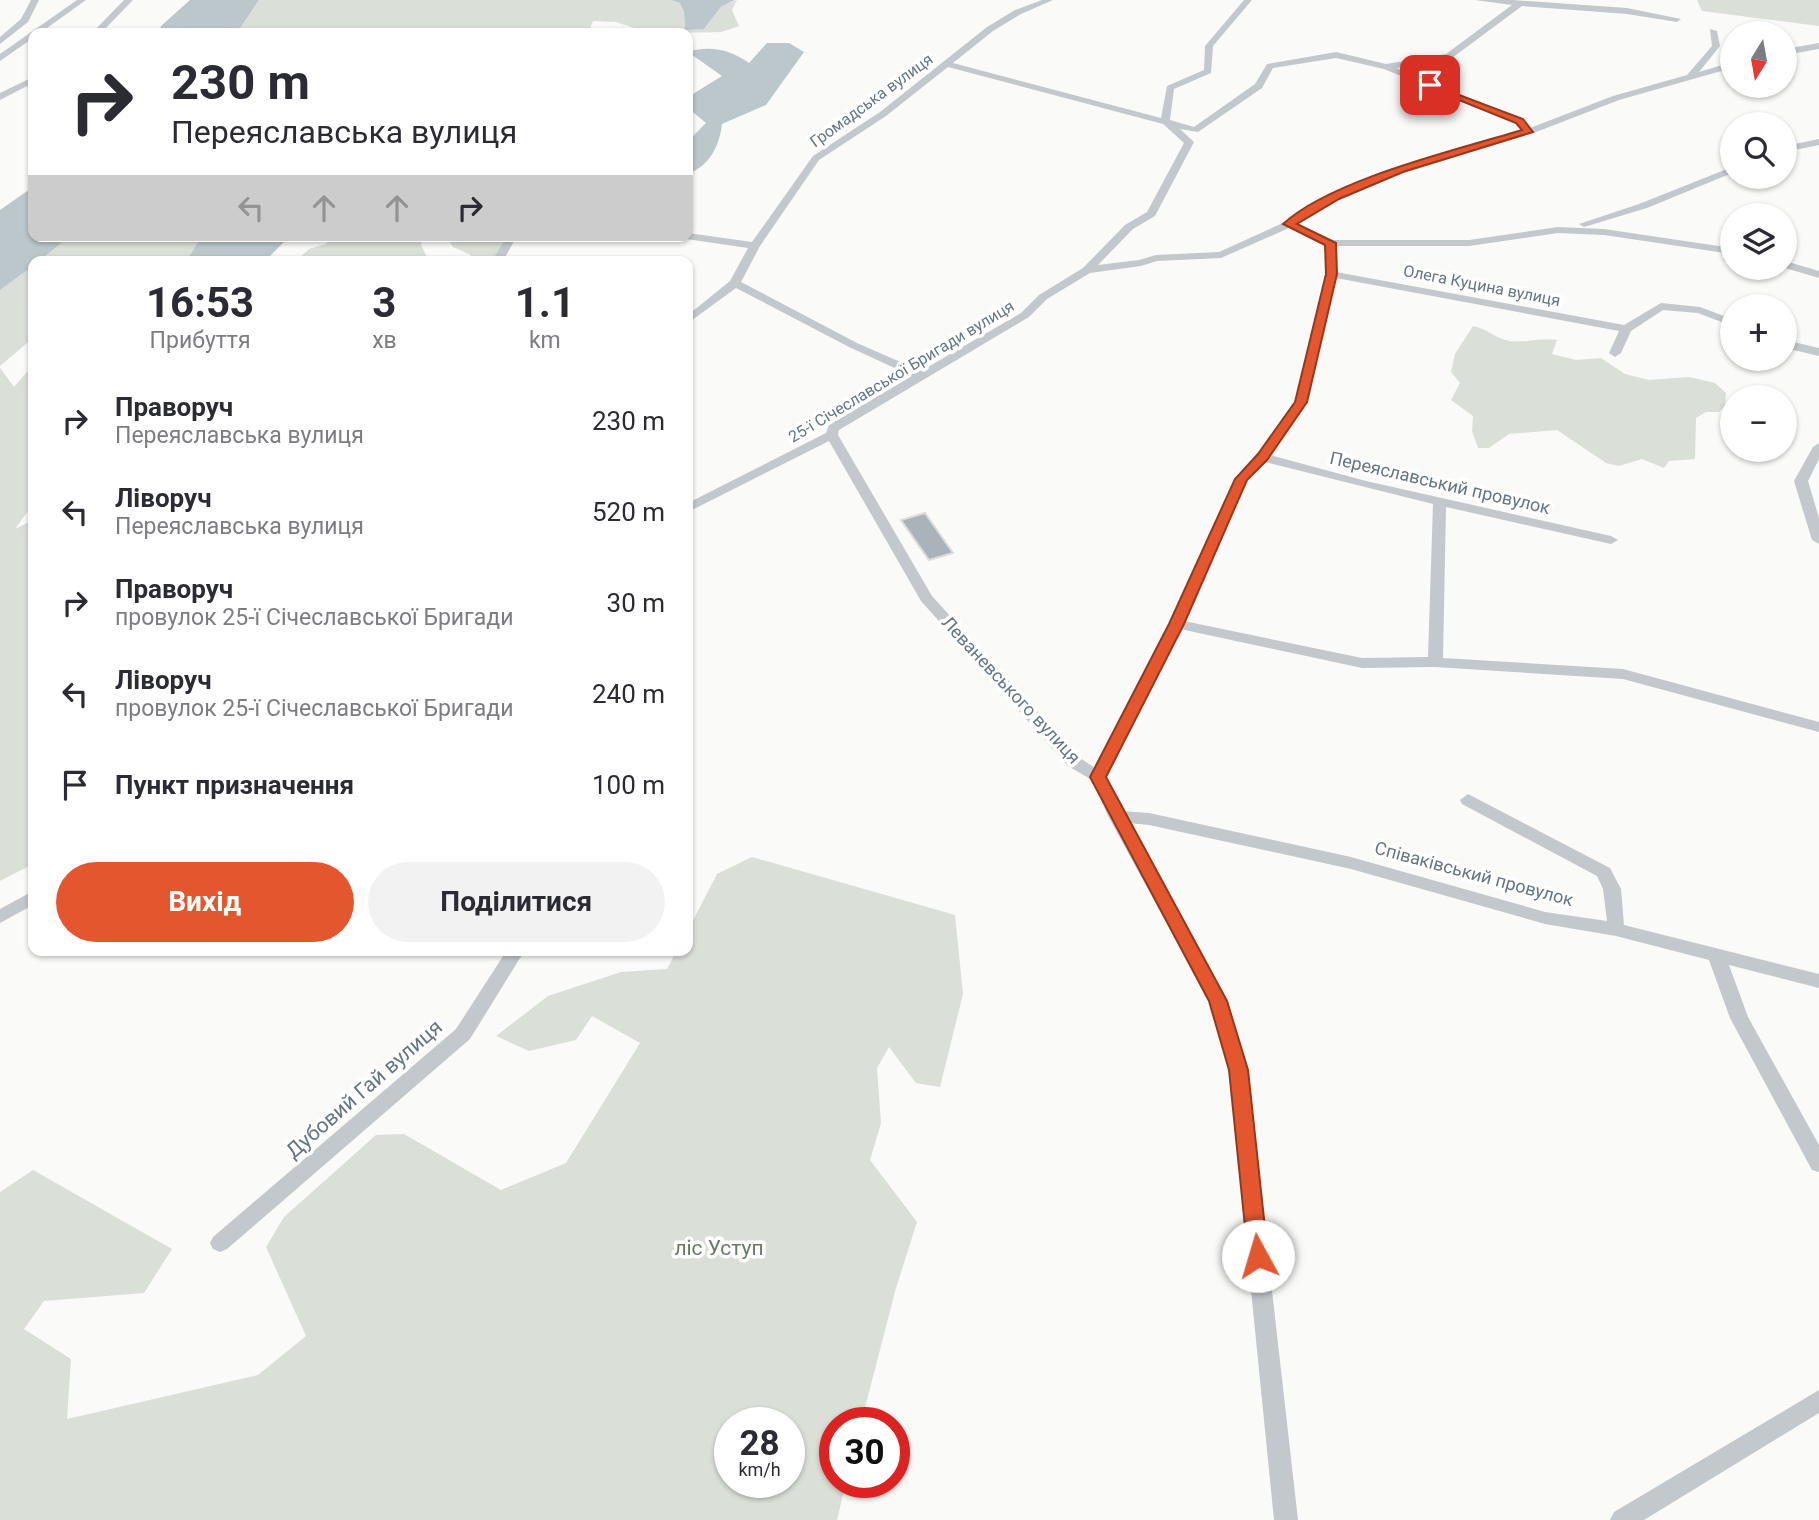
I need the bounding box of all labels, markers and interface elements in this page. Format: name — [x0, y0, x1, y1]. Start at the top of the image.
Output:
north arrow — [1720, 21, 1797, 98]
map controls — [1720, 21, 1797, 462]
street label: Громадська вулиця — [806, 49, 936, 151]
text: 230 m — [171, 54, 310, 111]
pin — [1400, 55, 1460, 115]
icon: right — [56, 56, 147, 147]
icon: arrive — [1411, 66, 1449, 104]
button: search — [1720, 112, 1797, 189]
text: Переяславська вулиця — [171, 113, 517, 151]
icon: left — [232, 189, 270, 227]
icon: ahead — [305, 189, 343, 227]
icon: ahead — [378, 189, 416, 227]
icon: right — [451, 189, 489, 227]
button: layers — [1720, 203, 1797, 280]
street label: Олега Куцина вулиця — [1402, 261, 1562, 310]
text: 16:53 — [146, 278, 254, 327]
text: 3 — [372, 278, 396, 327]
text: 1.1 — [515, 278, 575, 327]
button: + — [1720, 294, 1797, 371]
street label: 25-ї Січеславської Бригади вулиця — [785, 296, 1017, 446]
text: Прибуття — [150, 327, 251, 354]
text: хв — [372, 327, 397, 354]
text: km — [529, 327, 561, 354]
button: − — [1720, 385, 1797, 462]
text: Праворуч — [115, 392, 233, 422]
icon: right — [56, 402, 94, 440]
text: 230 m — [592, 406, 665, 436]
text: Переяславська вулиця — [115, 422, 364, 449]
street label: Переяславський провулок — [1328, 447, 1553, 518]
text: Ліворуч — [115, 483, 212, 513]
icon: left — [56, 493, 94, 531]
text: 520 m — [592, 497, 665, 527]
text: Переяславська вулиця — [115, 513, 364, 540]
text: Праворуч — [115, 574, 233, 604]
icon: right — [56, 584, 94, 622]
text: 30 m — [607, 588, 665, 618]
text: провулок 25-ї Січеславської Бригади — [115, 604, 513, 631]
street label: Леваневського вулиця — [938, 612, 1085, 768]
text: Ліворуч — [115, 665, 212, 695]
icon: left — [56, 675, 94, 713]
text: 240 m — [592, 679, 665, 709]
text: провулок 25-ї Січеславської Бригади — [115, 695, 513, 722]
icon: arrive — [56, 766, 94, 804]
text: Пункт призначення — [115, 770, 354, 800]
text: 100 m — [592, 770, 665, 800]
street label: Співаківський провулок — [1373, 837, 1576, 910]
button: Вихід — [56, 862, 354, 942]
button: Поділитися — [368, 862, 665, 942]
street label: Дубовий Гай вулиця — [281, 1015, 447, 1163]
position arrow — [1221, 1219, 1295, 1293]
park label: ліс Уступ — [674, 1236, 764, 1260]
speed limit sign: 30 — [819, 1407, 910, 1498]
text: 28 — [739, 1423, 780, 1464]
text: km/h — [738, 1459, 781, 1480]

